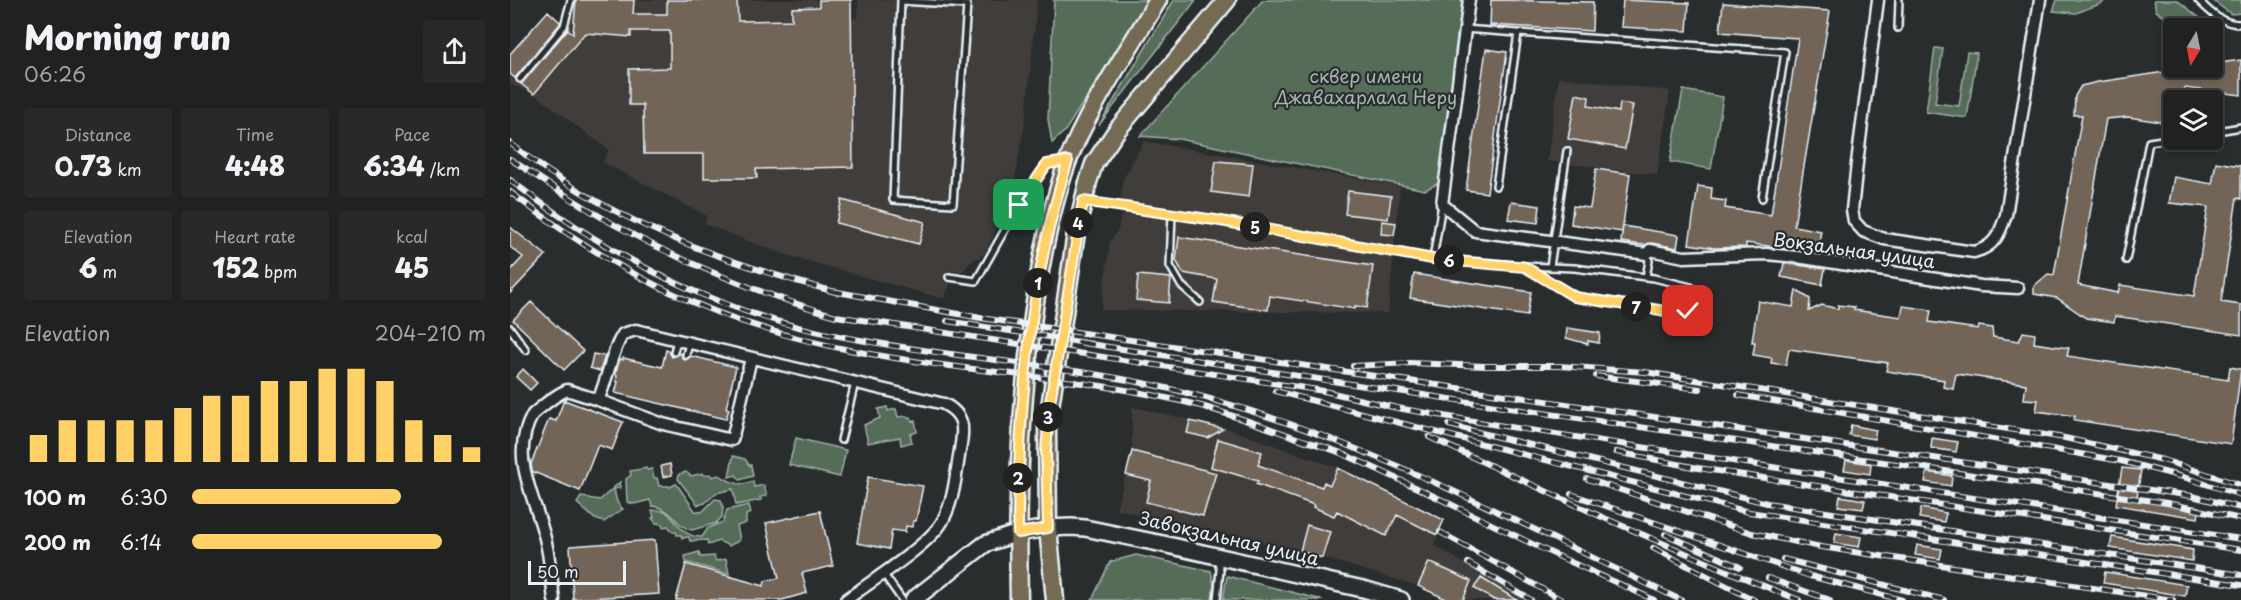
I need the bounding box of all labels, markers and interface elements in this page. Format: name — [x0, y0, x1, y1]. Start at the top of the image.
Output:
text: Morning run — [24, 11, 231, 61]
north arrow — [2163, 18, 2223, 78]
map controls — [2163, 18, 2223, 150]
button: share — [423, 20, 486, 83]
text: 06:26 — [24, 59, 86, 89]
park label: сквер имени Джавахарлала Неру — [1274, 62, 1457, 110]
button: layers — [2163, 90, 2223, 150]
text: Distance — [64, 122, 132, 146]
text: Time — [236, 122, 274, 146]
text: Pace — [394, 122, 430, 146]
text: 0.73 — [54, 146, 112, 185]
text: 4:48 — [225, 146, 285, 185]
text: 6:34 — [364, 146, 425, 185]
text: km — [112, 157, 142, 181]
text: /km — [425, 157, 460, 181]
pin — [993, 179, 1044, 230]
icon: arrive — [1002, 188, 1035, 221]
pin: 4 — [1063, 208, 1093, 238]
text: 4 — [1073, 211, 1083, 235]
pin: 5 — [1240, 212, 1270, 242]
text: 5 — [1250, 215, 1260, 239]
text: Elevation — [63, 224, 133, 248]
text: Heart rate — [215, 224, 295, 248]
text: kcal — [396, 224, 428, 248]
street label: Вокзальная улица — [1772, 225, 1938, 274]
pin: 6 — [1434, 245, 1464, 275]
text: 6 — [79, 248, 97, 287]
text: 152 — [213, 248, 259, 287]
text: 45 — [395, 248, 429, 287]
text: 6 — [1443, 248, 1455, 272]
text: m — [97, 259, 117, 283]
text: bpm — [259, 259, 297, 283]
pin: 1 — [1023, 268, 1053, 298]
text: 1 — [1034, 271, 1042, 295]
pin — [1662, 285, 1713, 336]
pin: 7 — [1621, 292, 1651, 322]
icon: check — [1671, 294, 1704, 327]
text: 7 — [1631, 295, 1641, 319]
text: Elevation — [24, 318, 110, 348]
text: 204–210 m — [375, 318, 486, 348]
pin: 3 — [1033, 402, 1063, 432]
text: 3 — [1043, 405, 1053, 429]
pin: 2 — [1003, 463, 1033, 493]
text: 2 — [1012, 466, 1024, 490]
text: 100 m — [24, 482, 86, 512]
text: 6:30 — [120, 482, 168, 512]
street label: Завокзальная улица — [1137, 504, 1322, 571]
text: 200 m — [24, 527, 91, 557]
text: 6:14 — [120, 527, 162, 557]
scale bar — [528, 558, 626, 586]
text: 50 m — [537, 559, 578, 583]

